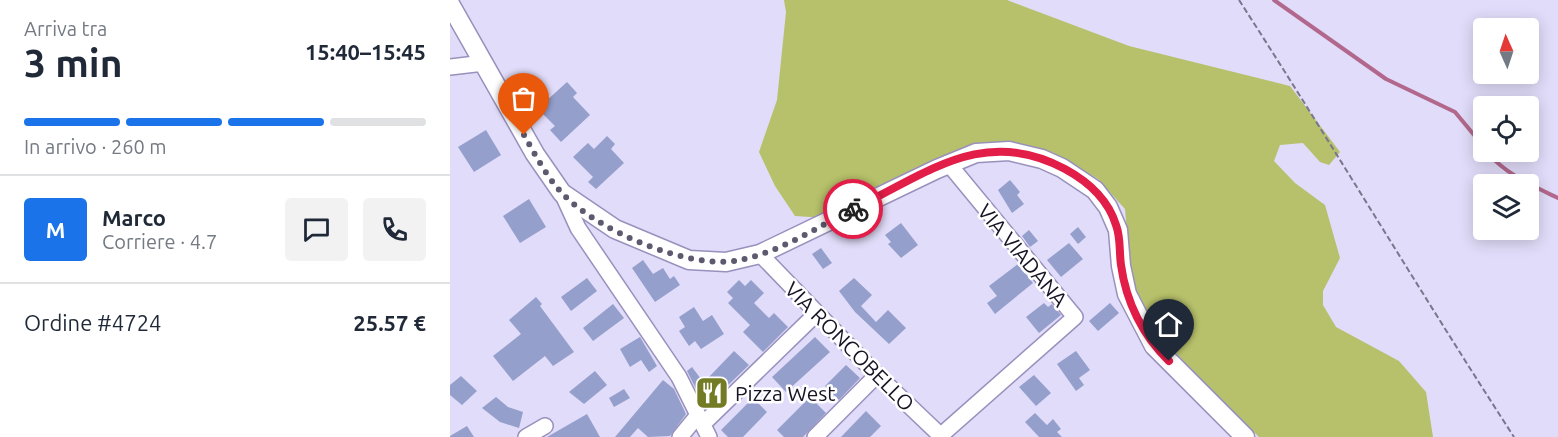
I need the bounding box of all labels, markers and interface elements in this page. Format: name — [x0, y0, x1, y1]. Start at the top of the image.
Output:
text: Arriva tra — [24, 17, 107, 40]
north arrow — [1473, 18, 1539, 84]
map controls — [1473, 18, 1539, 240]
text: 15:40–15:45 — [305, 39, 426, 64]
text: 3 min — [24, 41, 123, 84]
pin — [498, 73, 549, 135]
icon: bag — [507, 82, 540, 115]
button: locate — [1473, 96, 1539, 162]
text: In arrivo · 260 m — [24, 135, 167, 158]
button: layers — [1473, 174, 1539, 240]
courier — [823, 179, 883, 239]
icon: bike — [837, 193, 870, 226]
button: chat — [285, 198, 348, 261]
button: phone — [363, 198, 426, 261]
street label: VIA VIADANA — [973, 199, 1073, 311]
text: Marco — [102, 205, 166, 230]
text: M — [46, 217, 65, 242]
text: Corriere · 4.7 — [102, 230, 217, 253]
street label: VIA RONCOBELLO — [780, 276, 920, 416]
pin — [1143, 299, 1194, 361]
icon: home — [1152, 308, 1185, 341]
text: Ordine #4724 — [24, 310, 161, 335]
text: 25.57 € — [353, 310, 426, 335]
restaurant icon: Pizza West — [694, 375, 730, 411]
place label: Pizza West — [735, 381, 836, 405]

